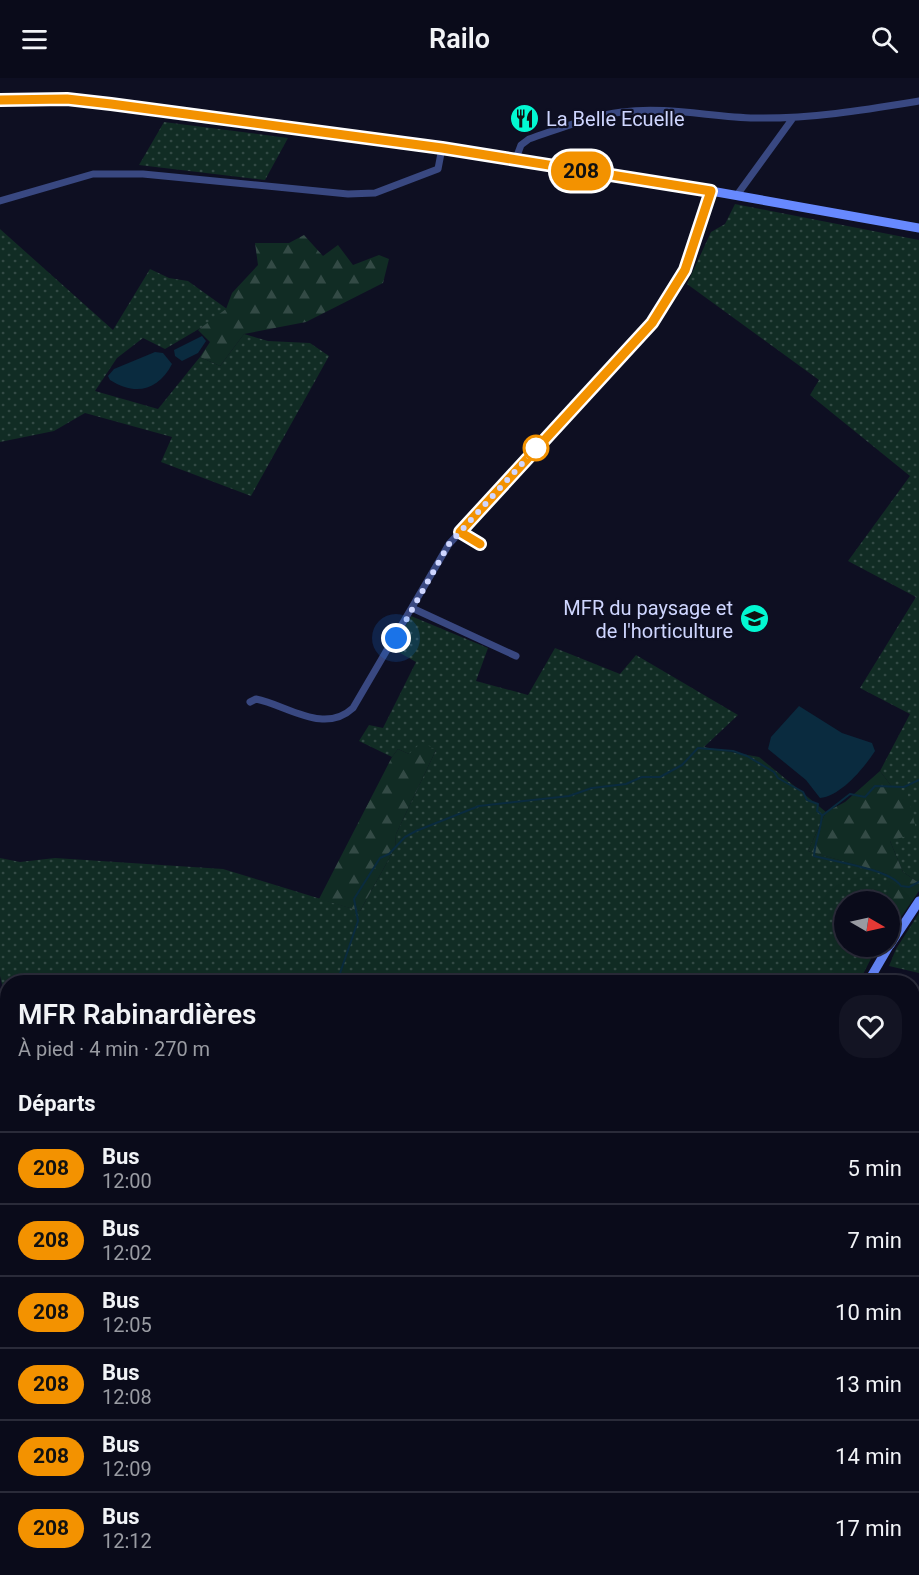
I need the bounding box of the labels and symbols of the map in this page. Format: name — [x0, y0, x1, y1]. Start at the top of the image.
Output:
restaurant icon: La Belle Ecuelle — [509, 103, 541, 135]
place label: La Belle Ecuelle — [546, 107, 685, 131]
line badge: 208 — [546, 152, 616, 190]
unlabelled marker — [523, 435, 549, 461]
place label: MFR du paysage et de l'horticulture — [563, 596, 733, 643]
school or university icon: MFR du paysage et de l'horticulture — [738, 603, 770, 635]
your location — [381, 623, 411, 653]
north arrow — [834, 891, 900, 957]

